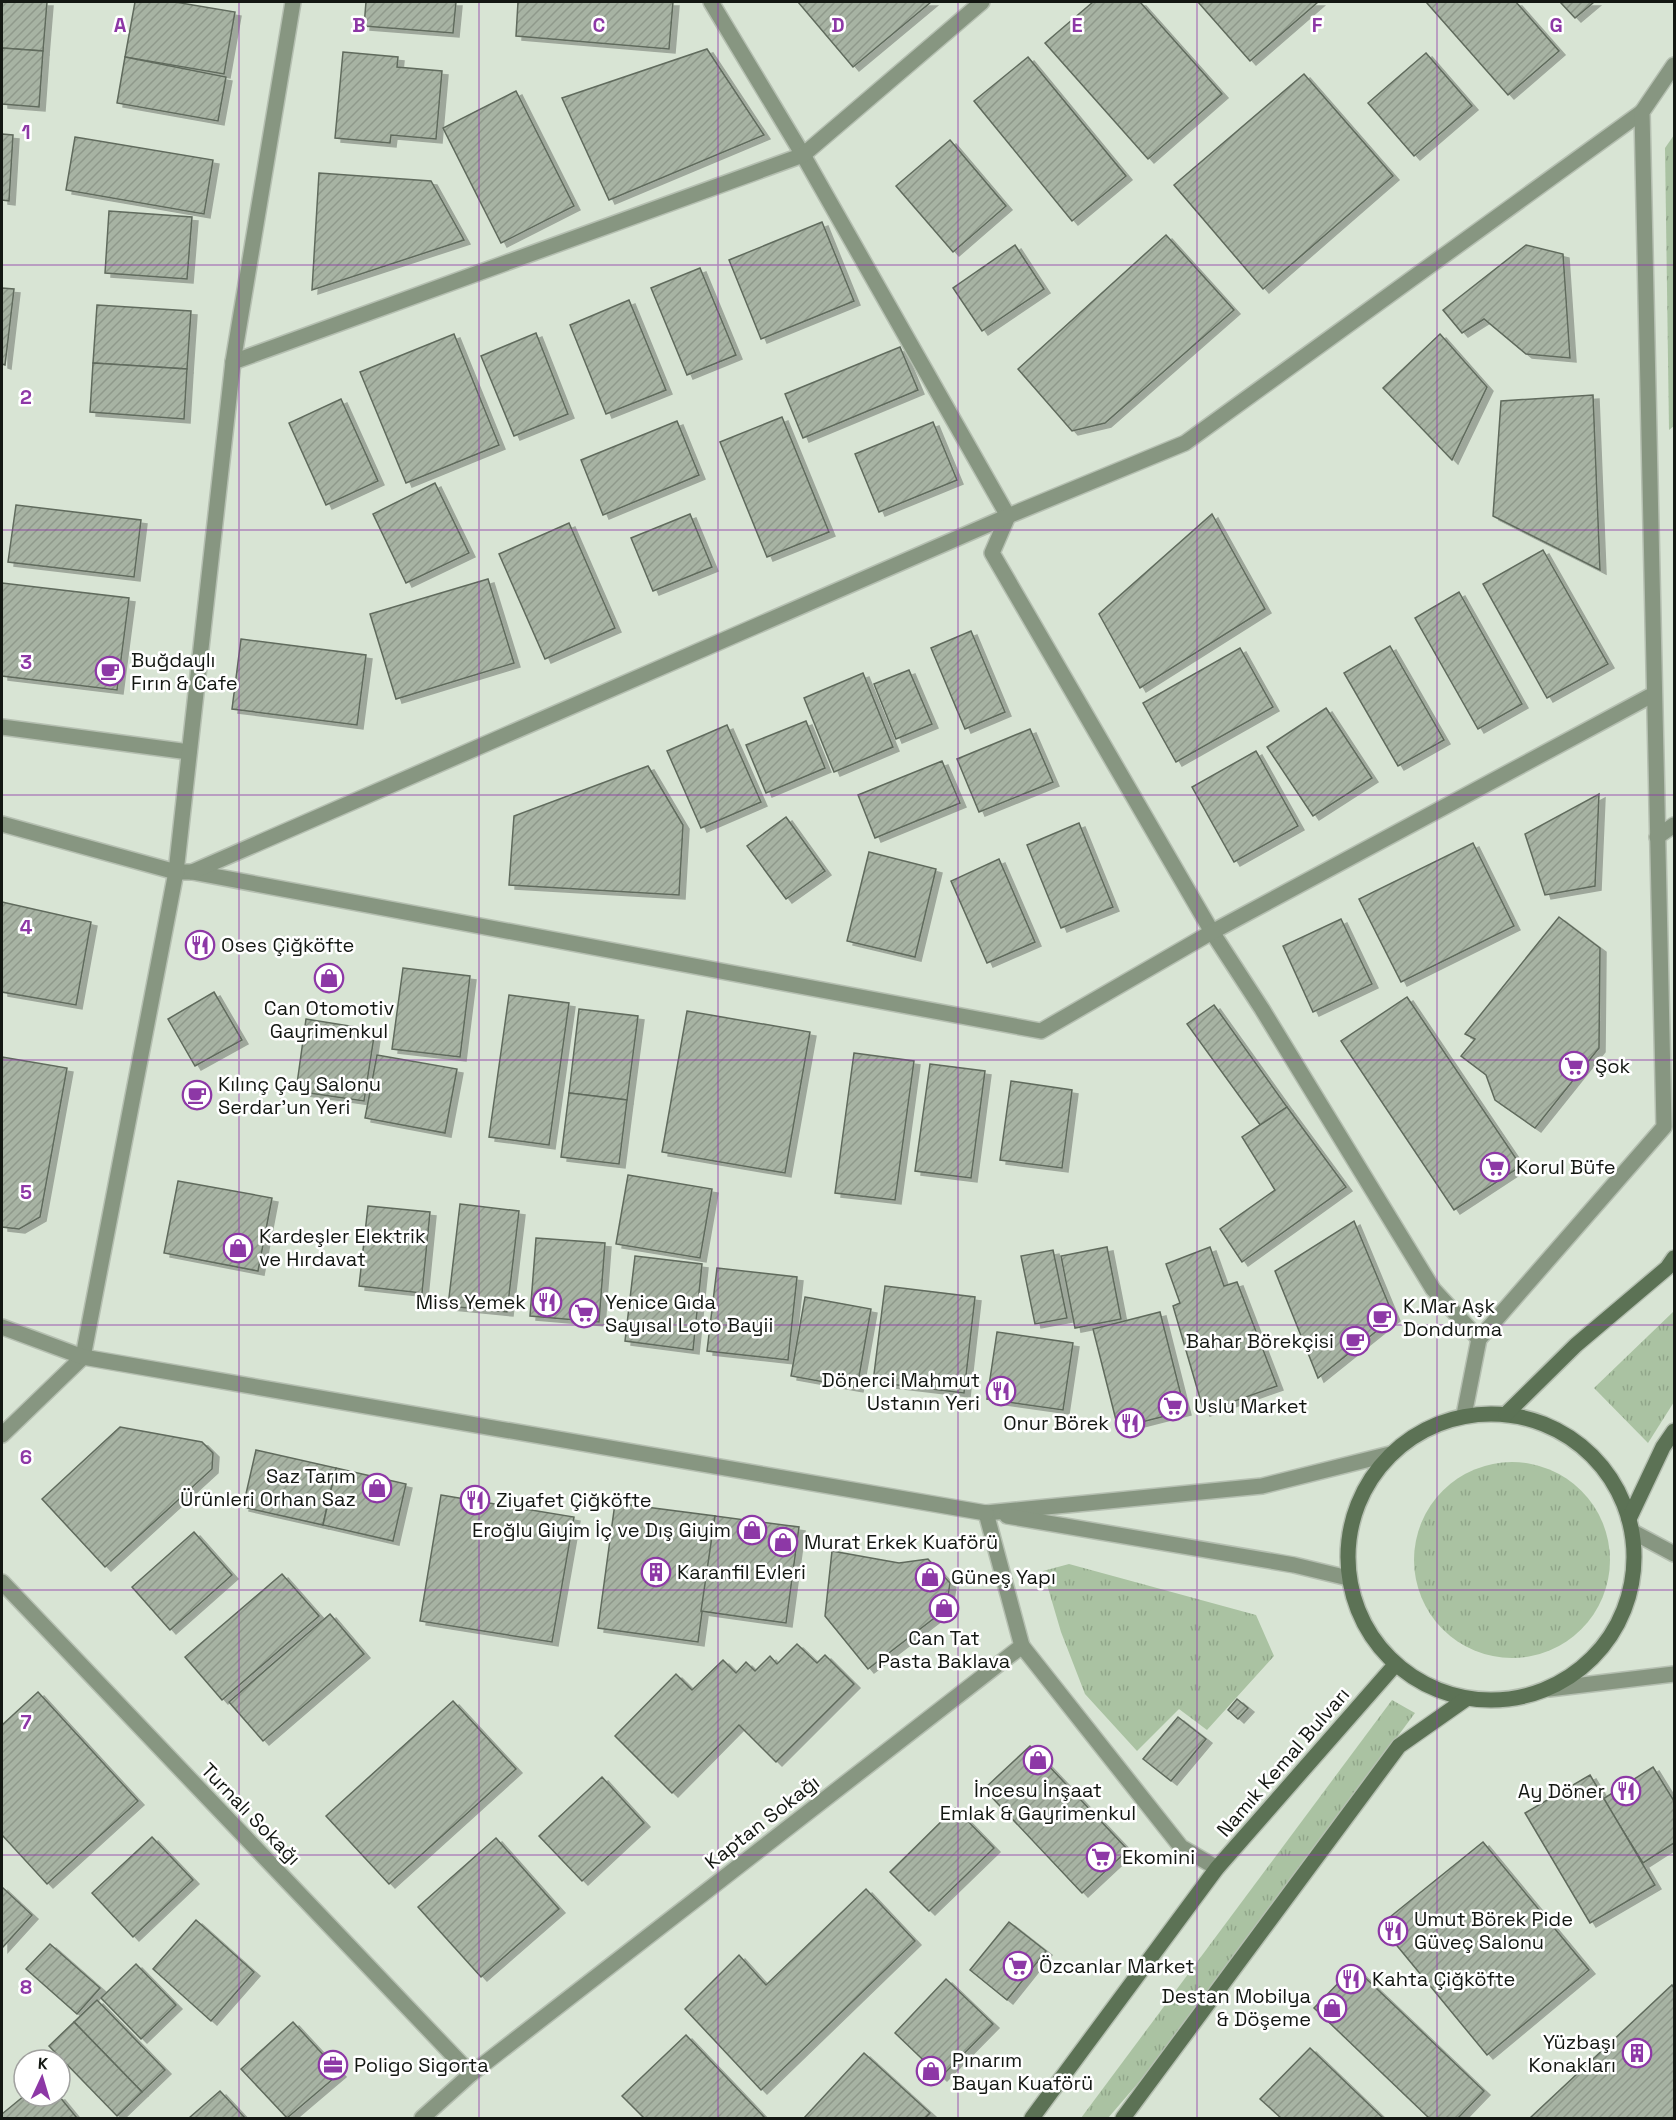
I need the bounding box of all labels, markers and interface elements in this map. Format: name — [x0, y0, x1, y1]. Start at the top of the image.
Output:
text: A — [114, 12, 127, 38]
text: B — [352, 12, 366, 38]
text: C — [593, 12, 606, 38]
text: D — [831, 12, 845, 38]
text: E — [1071, 12, 1083, 38]
text: F — [1312, 12, 1323, 38]
text: G — [1549, 12, 1563, 38]
text: 1 — [21, 119, 31, 145]
text: 2 — [20, 384, 32, 410]
place label: Buğdaylı Fırın & Cafe — [131, 647, 238, 696]
text: 3 — [20, 649, 32, 675]
cafe icon: Buğdaylı Fırın & Cafe — [94, 655, 126, 687]
text: 4 — [20, 914, 33, 940]
restaurant icon: Oses Çiğköfte — [184, 929, 216, 961]
place label: Oses Çiğköfte — [221, 932, 354, 958]
shop icon: Can Otomotiv Gayrimenkul — [313, 962, 345, 994]
place label: Can Otomotiv Gayrimenkul — [264, 995, 394, 1044]
supermarket icon: Şok — [1558, 1050, 1590, 1082]
place label: Şok — [1595, 1053, 1631, 1079]
place label: Kılınç Çay Salonu Serdar'un Yeri — [218, 1071, 381, 1120]
cafe icon: Kılınç Çay Salonu Serdar'un Yeri — [181, 1079, 213, 1111]
supermarket icon: Korul Büfe — [1479, 1151, 1511, 1183]
place label: Korul Büfe — [1516, 1154, 1616, 1180]
text: 5 — [20, 1179, 32, 1205]
place label: Kardeşler Elektrik ve Hırdavat — [259, 1223, 426, 1272]
shop icon: Kardeşler Elektrik ve Hırdavat — [222, 1232, 254, 1264]
restaurant icon: Miss Yemek — [531, 1286, 563, 1318]
place label: Miss Yemek — [416, 1289, 526, 1315]
place label: Yenice Gıda Sayısal Loto Bayii — [605, 1289, 773, 1338]
place label: K.Mar Aşk Dondurma — [1403, 1293, 1502, 1342]
supermarket icon: Yenice Gıda Sayısal Loto Bayii — [568, 1297, 600, 1329]
cafe icon: K.Mar Aşk Dondurma — [1366, 1302, 1398, 1334]
cafe icon: Bahar Börekçisi — [1339, 1325, 1371, 1357]
place label: Bahar Börekçisi — [1186, 1328, 1334, 1354]
place label: Dönerci Mahmut Ustanın Yeri — [822, 1367, 980, 1416]
restaurant icon: Dönerci Mahmut Ustanın Yeri — [985, 1375, 1017, 1407]
supermarket icon: Uslu Market — [1157, 1390, 1189, 1422]
place label: Uslu Market — [1194, 1393, 1307, 1419]
restaurant icon: Onur Börek — [1114, 1407, 1146, 1439]
place label: Onur Börek — [1003, 1410, 1109, 1436]
text: 6 — [20, 1444, 32, 1470]
place label: Saz Tarım Ürünleri Orhan Saz — [180, 1463, 356, 1512]
shop icon: Saz Tarım Ürünleri Orhan Saz — [361, 1472, 393, 1504]
restaurant icon: Ziyafet Çiğköfte — [459, 1484, 491, 1516]
place label: Ziyafet Çiğköfte — [496, 1487, 652, 1513]
shop icon: Eroğlu Giyim İç ve Dış Giyim — [736, 1514, 768, 1546]
place label: Eroğlu Giyim İç ve Dış Giyim — [472, 1517, 731, 1543]
shop icon: Murat Erkek Kuaförü — [767, 1526, 799, 1558]
place label: Murat Erkek Kuaförü — [804, 1529, 998, 1555]
building icon: Karanfil Evleri — [640, 1556, 672, 1588]
place label: Karanfil Evleri — [677, 1559, 806, 1585]
shop icon: Güneş Yapı — [914, 1561, 946, 1593]
place label: Güneş Yapı — [951, 1564, 1056, 1590]
shop icon: Can Tat Pasta Baklava — [928, 1592, 960, 1624]
place label: Can Tat Pasta Baklava — [878, 1625, 1010, 1674]
street label: Namık Kemal Bulvarı — [1211, 1682, 1355, 1842]
text: 7 — [20, 1709, 32, 1735]
shop icon: İncesu İnşaat Emlak & Gayrimenkul — [1022, 1744, 1054, 1776]
street label: Turnalı Sokağı — [196, 1757, 306, 1871]
street label: Kaptan Sokağı — [699, 1769, 825, 1875]
restaurant icon: Ay Döner — [1610, 1775, 1642, 1807]
place label: İncesu İnşaat Emlak & Gayrimenkul — [940, 1777, 1136, 1826]
place label: Ay Döner — [1518, 1778, 1605, 1804]
supermarket icon: Ekomini — [1085, 1841, 1117, 1873]
place label: Ekomini — [1122, 1844, 1195, 1870]
place label: Umut Börek Pide Güveç Salonu — [1414, 1906, 1573, 1955]
restaurant icon: Umut Börek Pide Güveç Salonu — [1377, 1915, 1409, 1947]
supermarket icon: Özcanlar Market — [1002, 1950, 1034, 1982]
place label: Özcanlar Market — [1039, 1953, 1194, 1979]
restaurant icon: Kahta Çiğköfte — [1335, 1963, 1367, 1995]
place label: Kahta Çiğköfte — [1372, 1966, 1515, 1992]
text: 8 — [20, 1974, 32, 2000]
place label: Destan Mobilya & Döşeme — [1161, 1983, 1311, 2032]
shop icon: Destan Mobilya & Döşeme — [1316, 1992, 1348, 2024]
place label: Yüzbaşı Konakları — [1528, 2029, 1616, 2078]
building icon: Yüzbaşı Konakları — [1621, 2037, 1653, 2069]
place label: Pınarım Bayan Kuaförü — [952, 2047, 1093, 2096]
north arrow — [12, 2048, 72, 2108]
office icon: Poligo Sigorta — [317, 2049, 349, 2081]
place label: Poligo Sigorta — [354, 2052, 489, 2078]
text: K — [37, 2053, 49, 2074]
shop icon: Pınarım Bayan Kuaförü — [915, 2055, 947, 2087]

